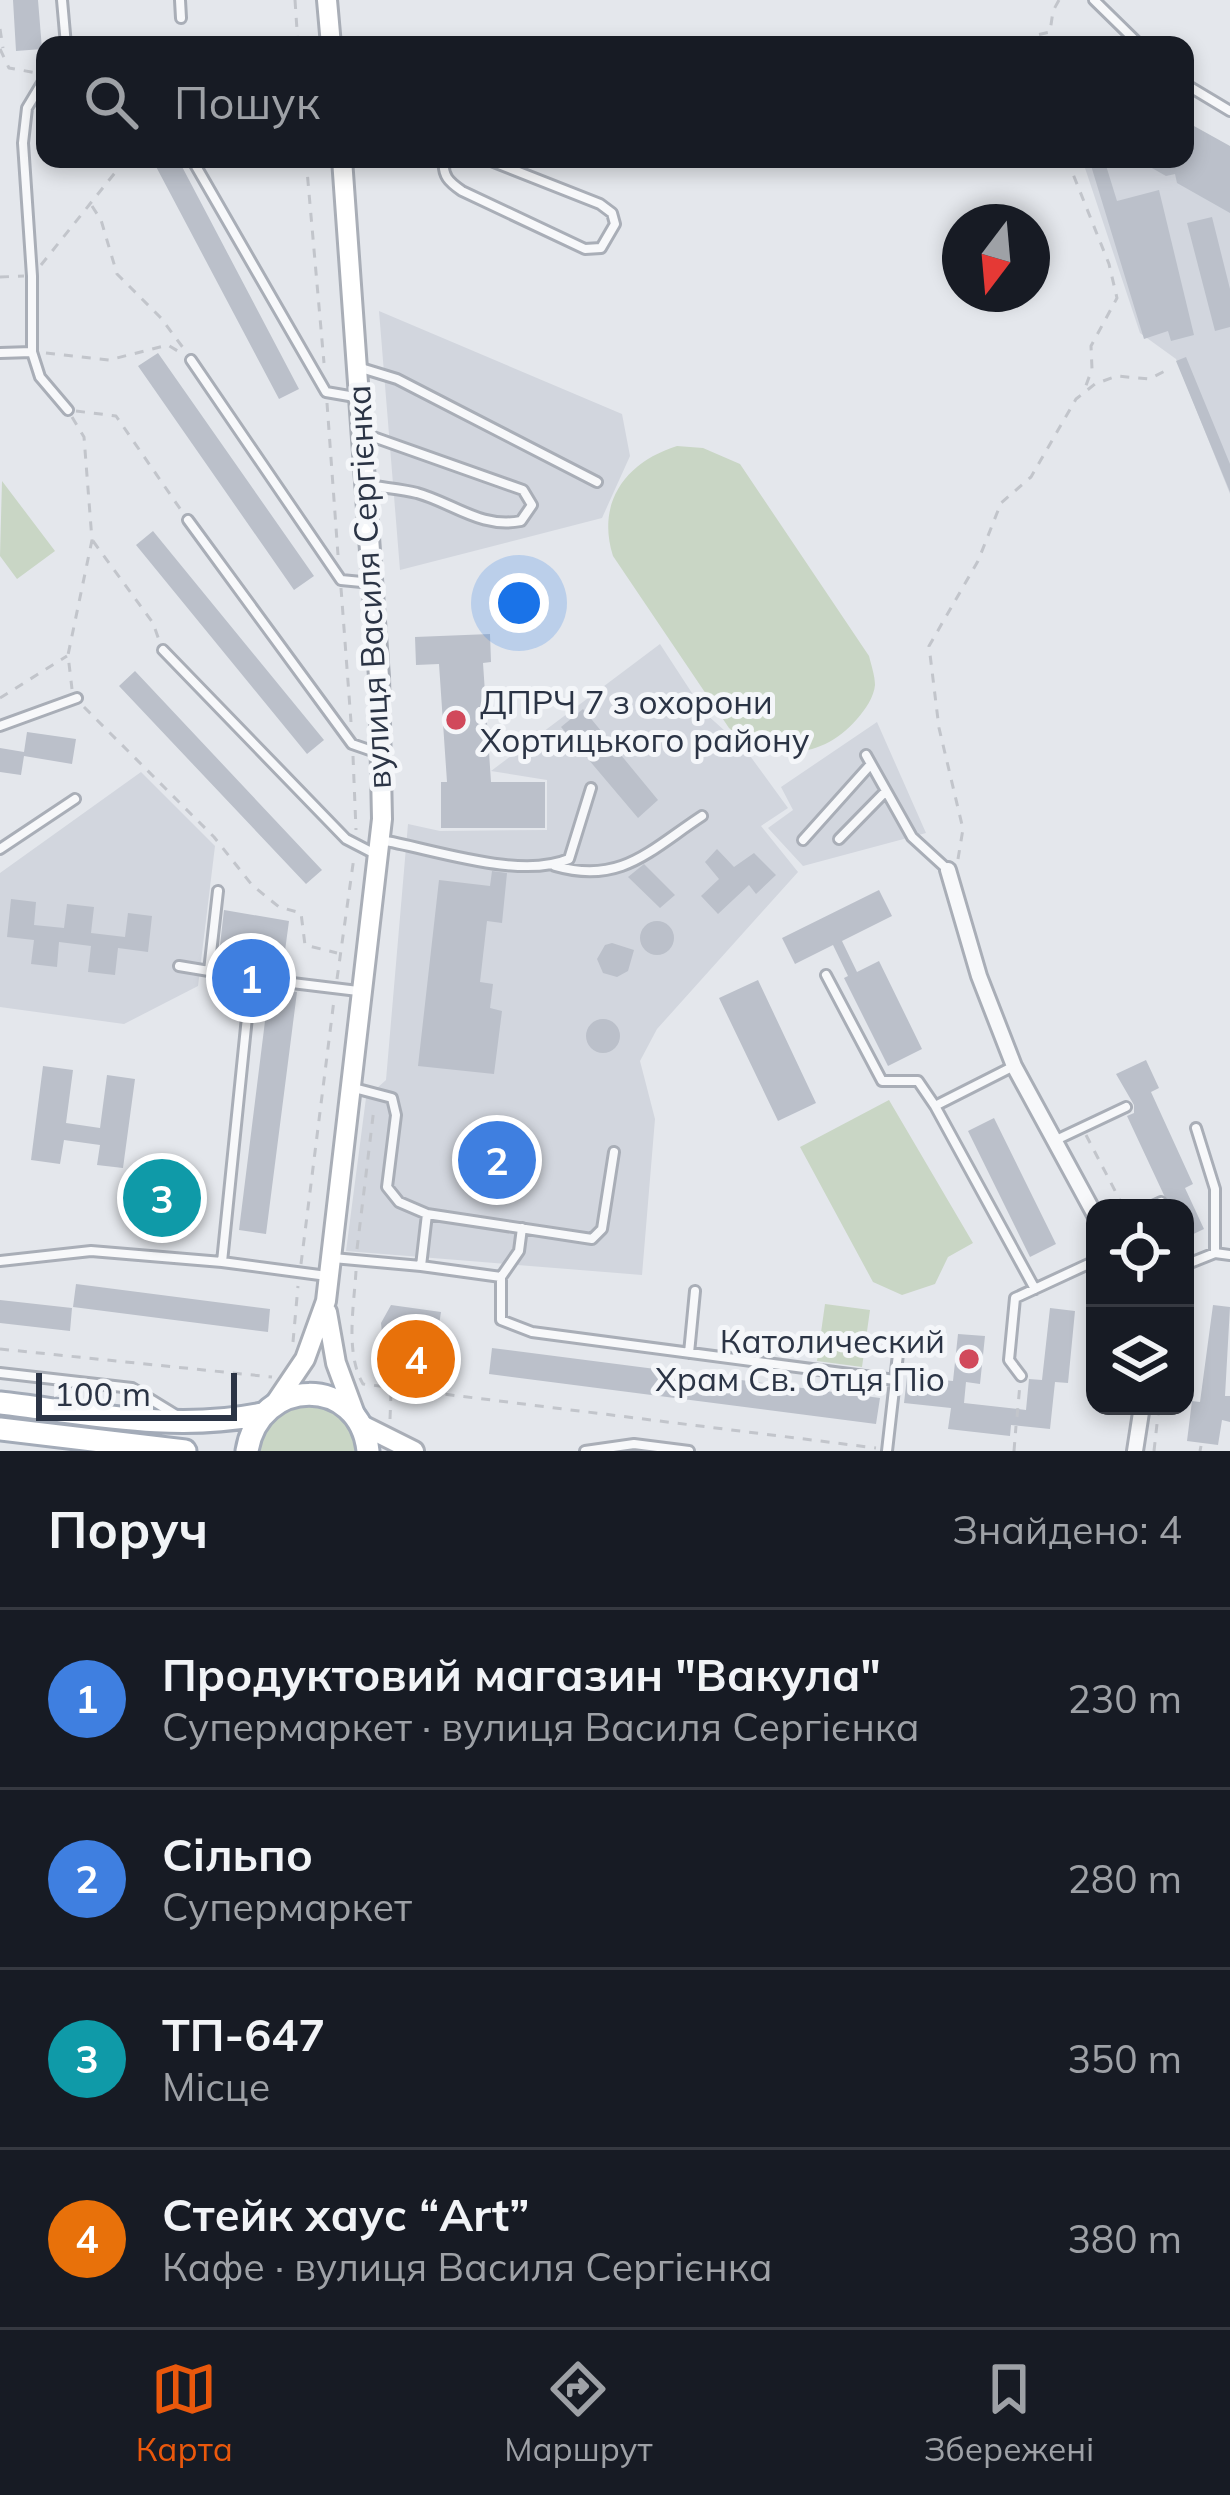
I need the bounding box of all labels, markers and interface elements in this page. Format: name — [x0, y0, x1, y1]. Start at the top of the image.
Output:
search box — [36, 36, 1194, 168]
icon: search — [78, 69, 144, 135]
text: Пошук — [174, 74, 320, 130]
north arrow — [942, 204, 1050, 312]
street label: вулиця Василя Сергієнка — [337, 384, 399, 790]
your location — [489, 573, 549, 633]
place label: ДПРЧ 7 з охорони Хортицького району — [480, 681, 810, 760]
marker: ДПРЧ 7 з охорони Хортицького району — [443, 707, 469, 733]
pin: 1 — [212, 933, 290, 1023]
pin: 2 — [458, 1115, 536, 1205]
pin: 3 — [123, 1153, 201, 1243]
map controls — [1086, 1199, 1194, 1415]
button: locate — [1086, 1199, 1194, 1307]
button: layers — [1086, 1307, 1194, 1415]
pin: 4 — [377, 1314, 455, 1404]
place label: Католический Храм Св. Отця Піо — [655, 1320, 945, 1399]
marker: Католический Храм Св. Отця Піо — [956, 1346, 982, 1372]
scale bar — [36, 1367, 237, 1420]
text: 100 m — [54, 1373, 151, 1414]
text: Поруч — [48, 1497, 208, 1561]
text: Знайдено: 4 — [952, 1505, 1182, 1554]
text: Продуктовий магазин "Вакула" — [162, 1646, 881, 1702]
text: 1 — [75, 1674, 99, 1723]
text: 230 m — [1067, 1674, 1182, 1723]
text: Супермаркет · вулиця Василя Сергієнка — [162, 1702, 919, 1751]
text: Сільпо — [162, 1826, 313, 1882]
text: 2 — [75, 1854, 99, 1903]
text: 280 m — [1067, 1854, 1182, 1903]
text: Супермаркет — [162, 1882, 412, 1931]
text: ТП-647 — [162, 2006, 325, 2062]
text: 3 — [75, 2034, 99, 2083]
text: 350 m — [1067, 2034, 1182, 2083]
text: Місце — [162, 2062, 270, 2111]
text: Стейк хаус “Art” — [162, 2186, 529, 2242]
text: 4 — [75, 2214, 99, 2263]
text: 380 m — [1067, 2214, 1182, 2263]
text: Кафе · вулиця Василя Сергієнка — [162, 2242, 772, 2291]
tab: Карта — [136, 2356, 233, 2469]
tab: Маршрут — [504, 2356, 653, 2469]
tab: Збережені — [924, 2356, 1094, 2469]

